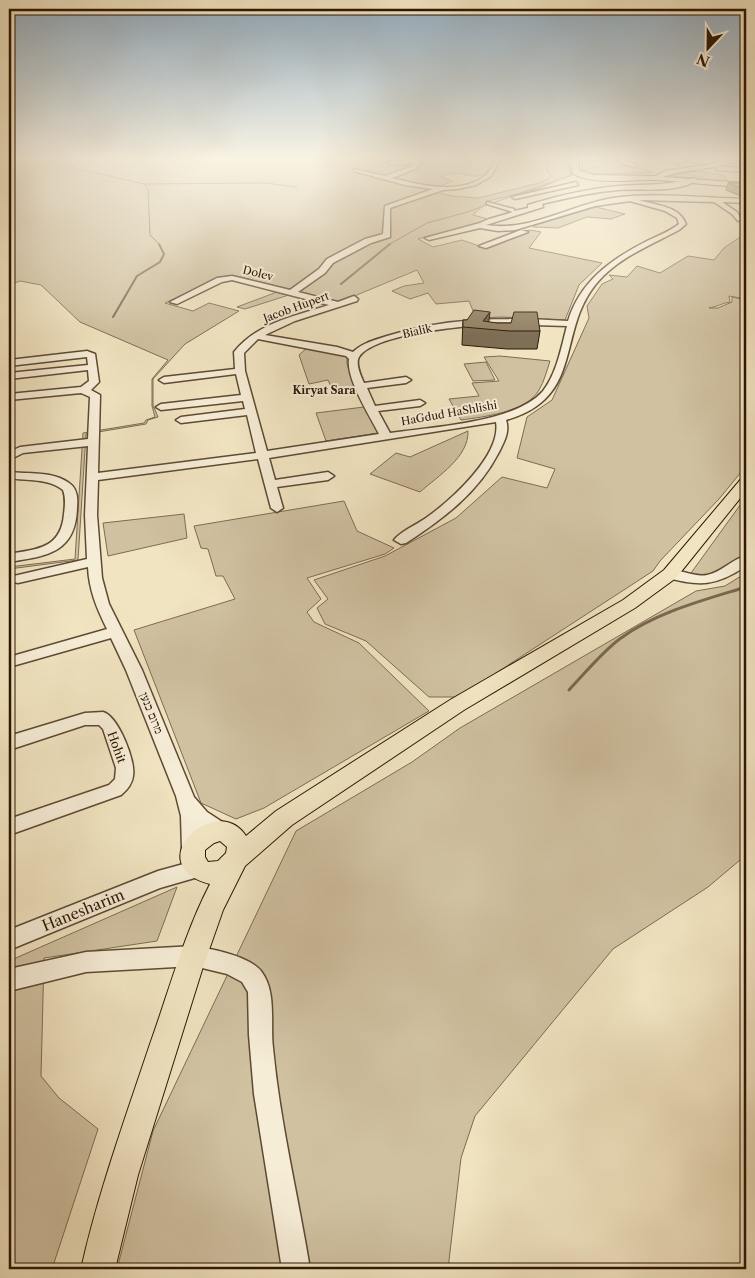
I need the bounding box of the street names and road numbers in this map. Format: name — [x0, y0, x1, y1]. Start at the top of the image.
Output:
street label: Dolev — [241, 262, 276, 284]
street label: Jacob Hupert — [259, 289, 331, 326]
street label: Bialik — [401, 321, 434, 341]
street label: HaGdud HaShlishi — [400, 398, 499, 428]
street label: מרום כנען — [137, 690, 167, 736]
street label: Hohit — [104, 729, 130, 766]
street label: Hanesharim — [39, 885, 127, 935]

